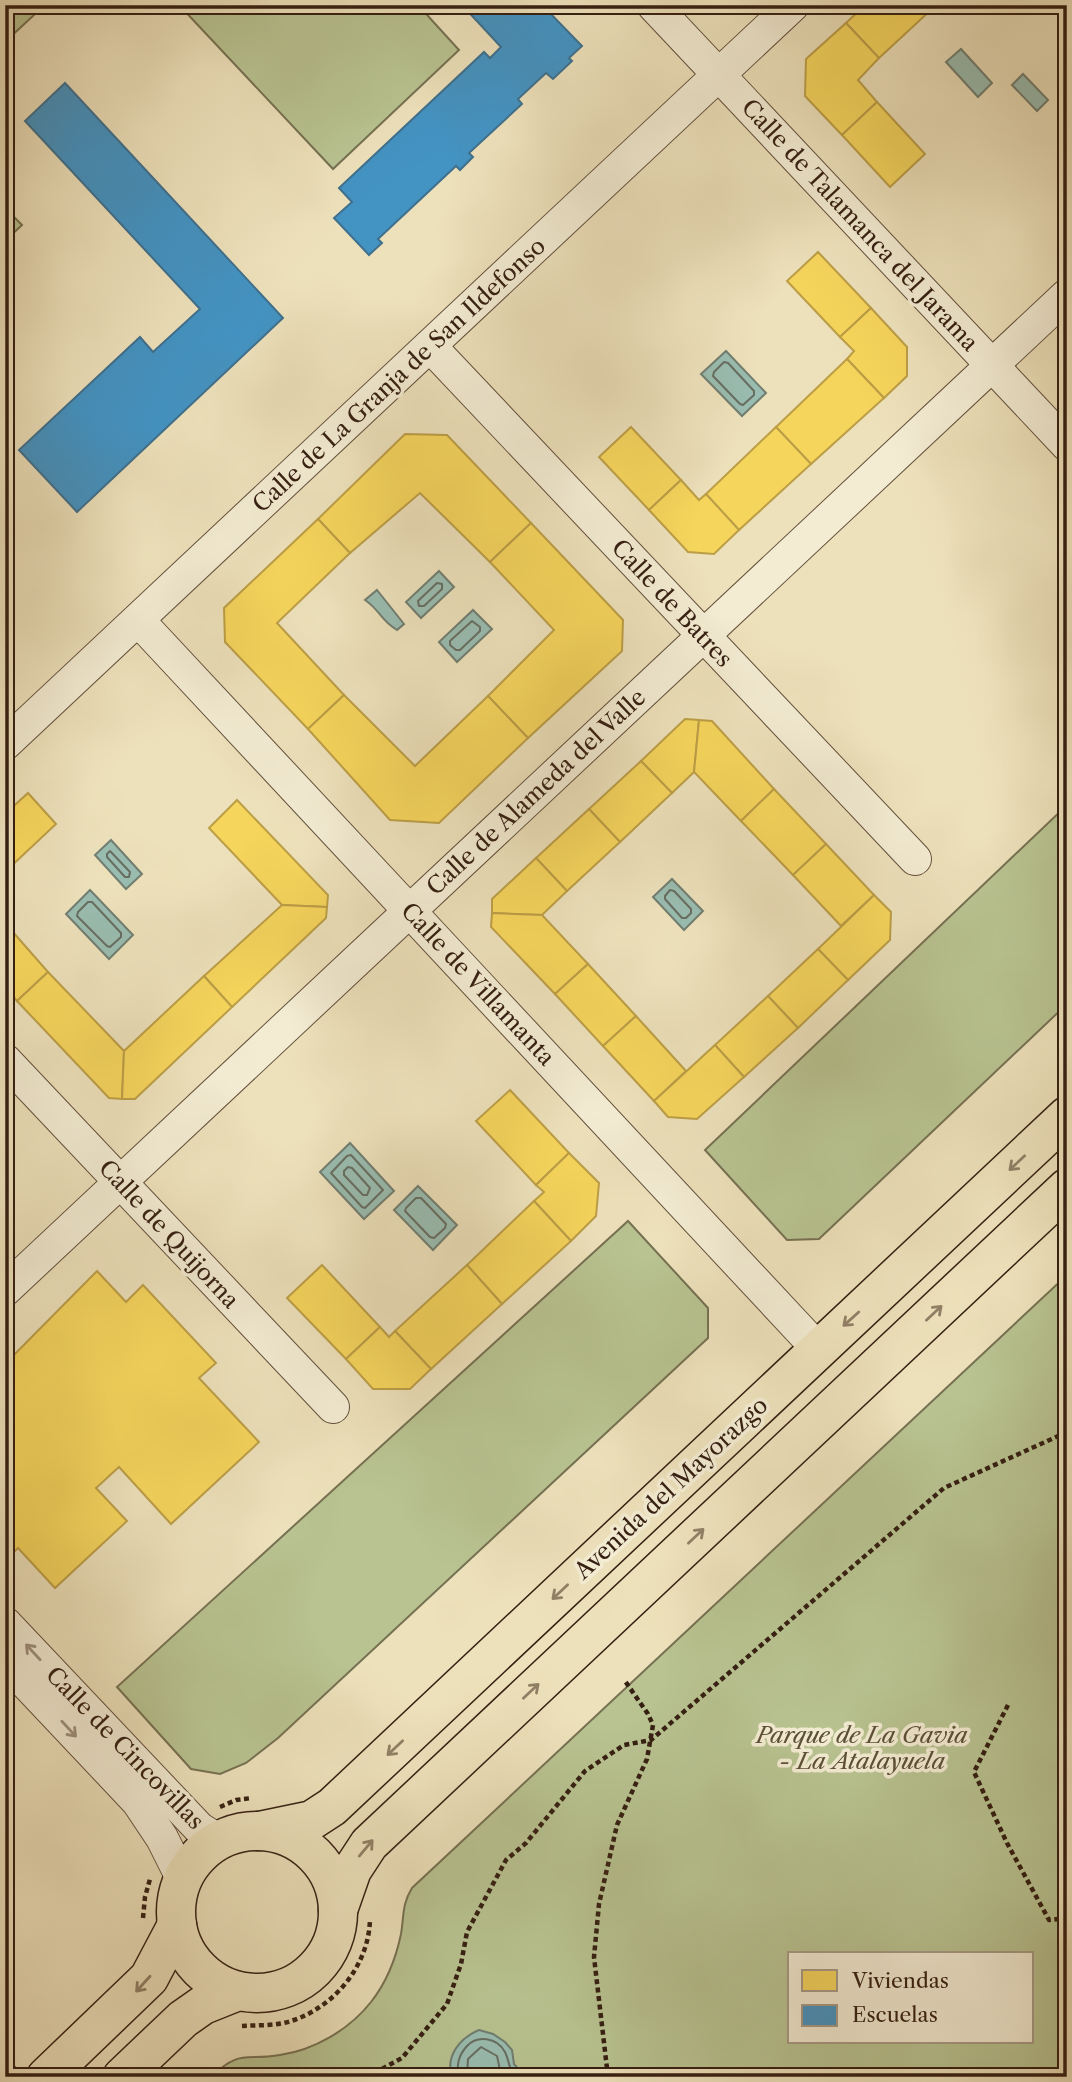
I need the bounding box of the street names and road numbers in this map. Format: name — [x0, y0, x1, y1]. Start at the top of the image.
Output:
street label: Calle de Talamanca del Jarama — [736, 93, 985, 357]
street label: Calle de La Granja de San Ildefonso — [247, 232, 551, 518]
street label: Calle de Batres — [606, 533, 738, 673]
street label: Calle de Alameda del Valle — [421, 683, 651, 901]
street label: Calle de Villamanta — [395, 897, 561, 1072]
street label: Calle de Quijorna — [93, 1154, 246, 1315]
street label: Avenida del Mayorazgo — [568, 1391, 773, 1586]
street label: Calle de Cincovillas — [40, 1661, 210, 1835]

